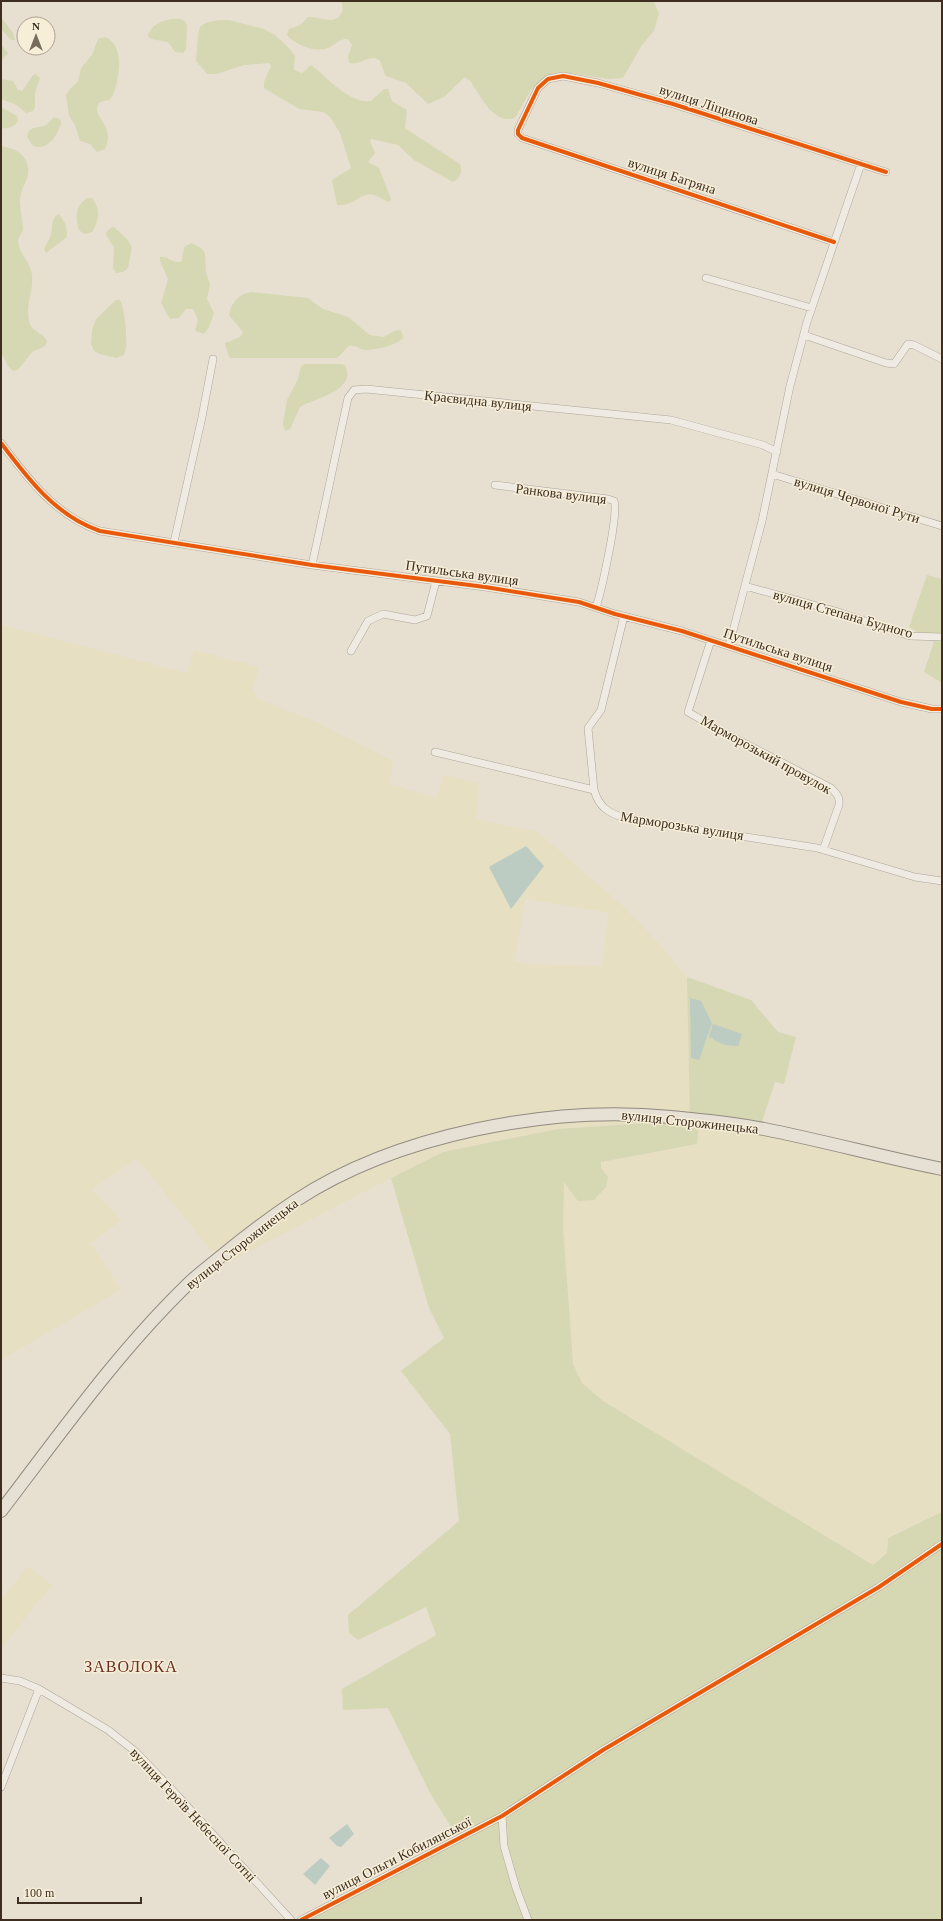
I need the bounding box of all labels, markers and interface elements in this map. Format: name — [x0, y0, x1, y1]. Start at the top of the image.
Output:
north arrow — [16, 16, 56, 56]
text: N — [32, 20, 40, 32]
street label: вулиця Ліщинова — [658, 82, 761, 128]
street label: вулиця Багряна — [626, 155, 719, 198]
street label: Краєвидна вулиця — [424, 388, 533, 414]
street label: вулиця Червоної Рути — [792, 474, 922, 526]
street label: Ранкова вулиця — [515, 481, 608, 507]
street label: Путильська вулиця — [405, 558, 520, 588]
street label: вулиця Степана Будного — [771, 587, 915, 641]
street label: Путильська вулиця — [722, 625, 835, 675]
street label: Марморозький провулок — [698, 713, 834, 797]
street label: Марморозька вулиця — [619, 809, 745, 843]
street label: вулиця Сторожинецька — [621, 1107, 760, 1137]
street label: вулиця Сторожинецька — [183, 1195, 301, 1292]
district label: ЗАВОЛОКА — [84, 1658, 178, 1675]
street label: вулиця Героїв Небесної Сотні — [127, 1745, 259, 1885]
street label: вулиця Ольги Кобилянської — [320, 1814, 474, 1902]
scale bar — [18, 1879, 141, 1905]
text: 100 m — [24, 1886, 55, 1900]

